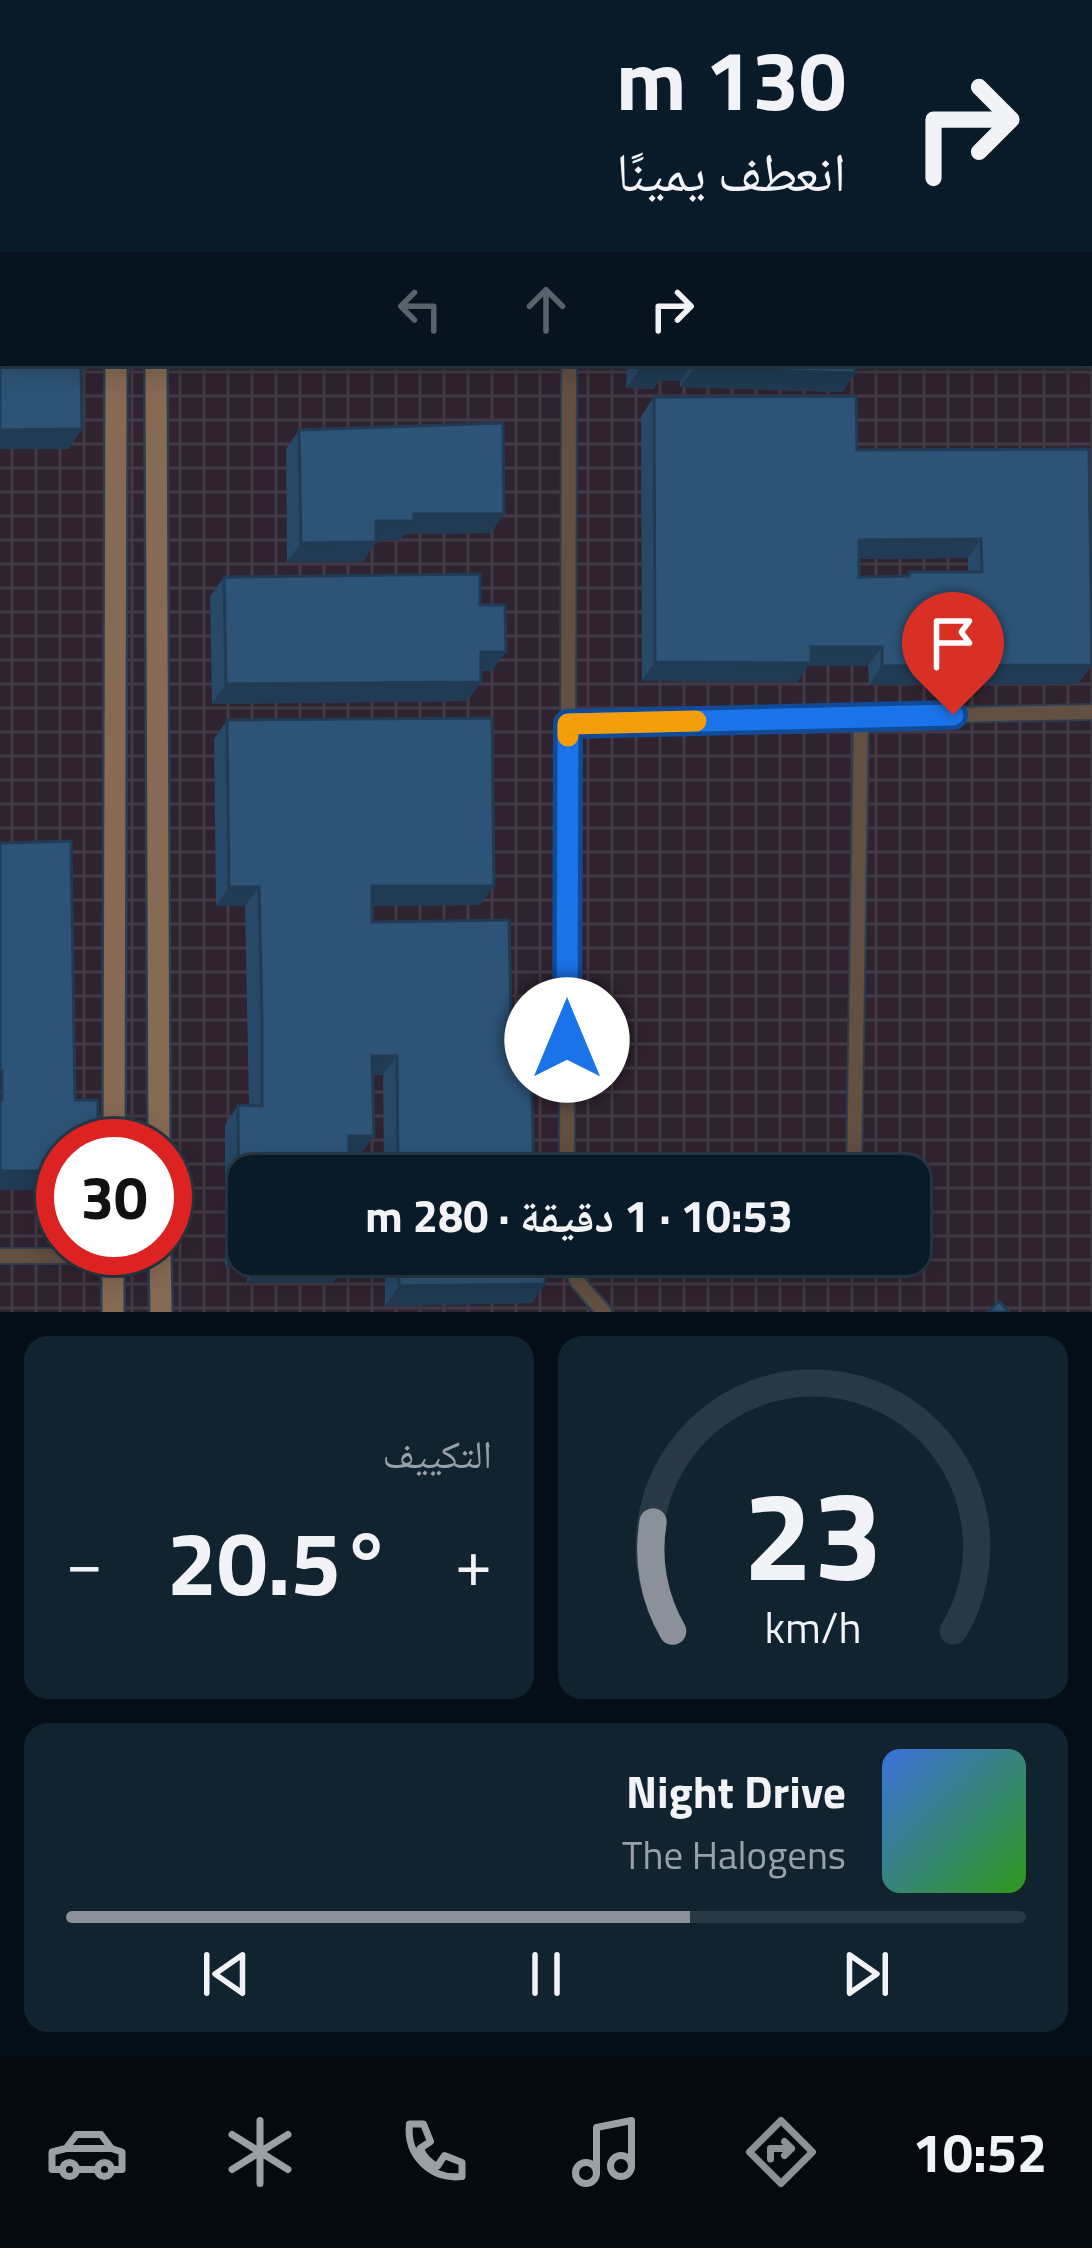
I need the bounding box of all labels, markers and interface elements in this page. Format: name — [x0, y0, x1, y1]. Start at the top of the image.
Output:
text: 130 m — [616, 15, 846, 143]
icon: right — [888, 48, 1044, 204]
text: انعطف يمينًا — [616, 130, 846, 212]
icon: left — [387, 276, 453, 342]
icon: ahead — [513, 276, 579, 342]
icon: right — [639, 276, 705, 342]
pin — [902, 592, 1004, 715]
icon: arrive — [920, 610, 986, 676]
position arrow — [504, 977, 630, 1103]
speed limit sign: 30 — [36, 1119, 192, 1275]
text: 10:53 · 1 دقيقة · 280 m — [365, 1181, 793, 1249]
text: التكييف — [383, 1424, 492, 1483]
text: 23 — [743, 1439, 883, 1628]
text: 20.5° — [167, 1493, 391, 1630]
text: − — [66, 1511, 103, 1612]
text: + — [455, 1511, 492, 1612]
text: km/h — [764, 1593, 862, 1659]
text: Night Drive — [626, 1757, 846, 1825]
text: The Halogens — [622, 1825, 846, 1884]
icon: previous — [193, 1941, 259, 2007]
icon: pause — [513, 1941, 579, 2007]
icon: next — [833, 1941, 899, 2007]
icon: car — [45, 2110, 129, 2194]
icon: climate — [218, 2110, 302, 2194]
icon: phone — [392, 2110, 476, 2194]
icon: music — [565, 2110, 649, 2194]
icon: directions — [739, 2110, 823, 2194]
text: 10:52 — [912, 2111, 1047, 2193]

